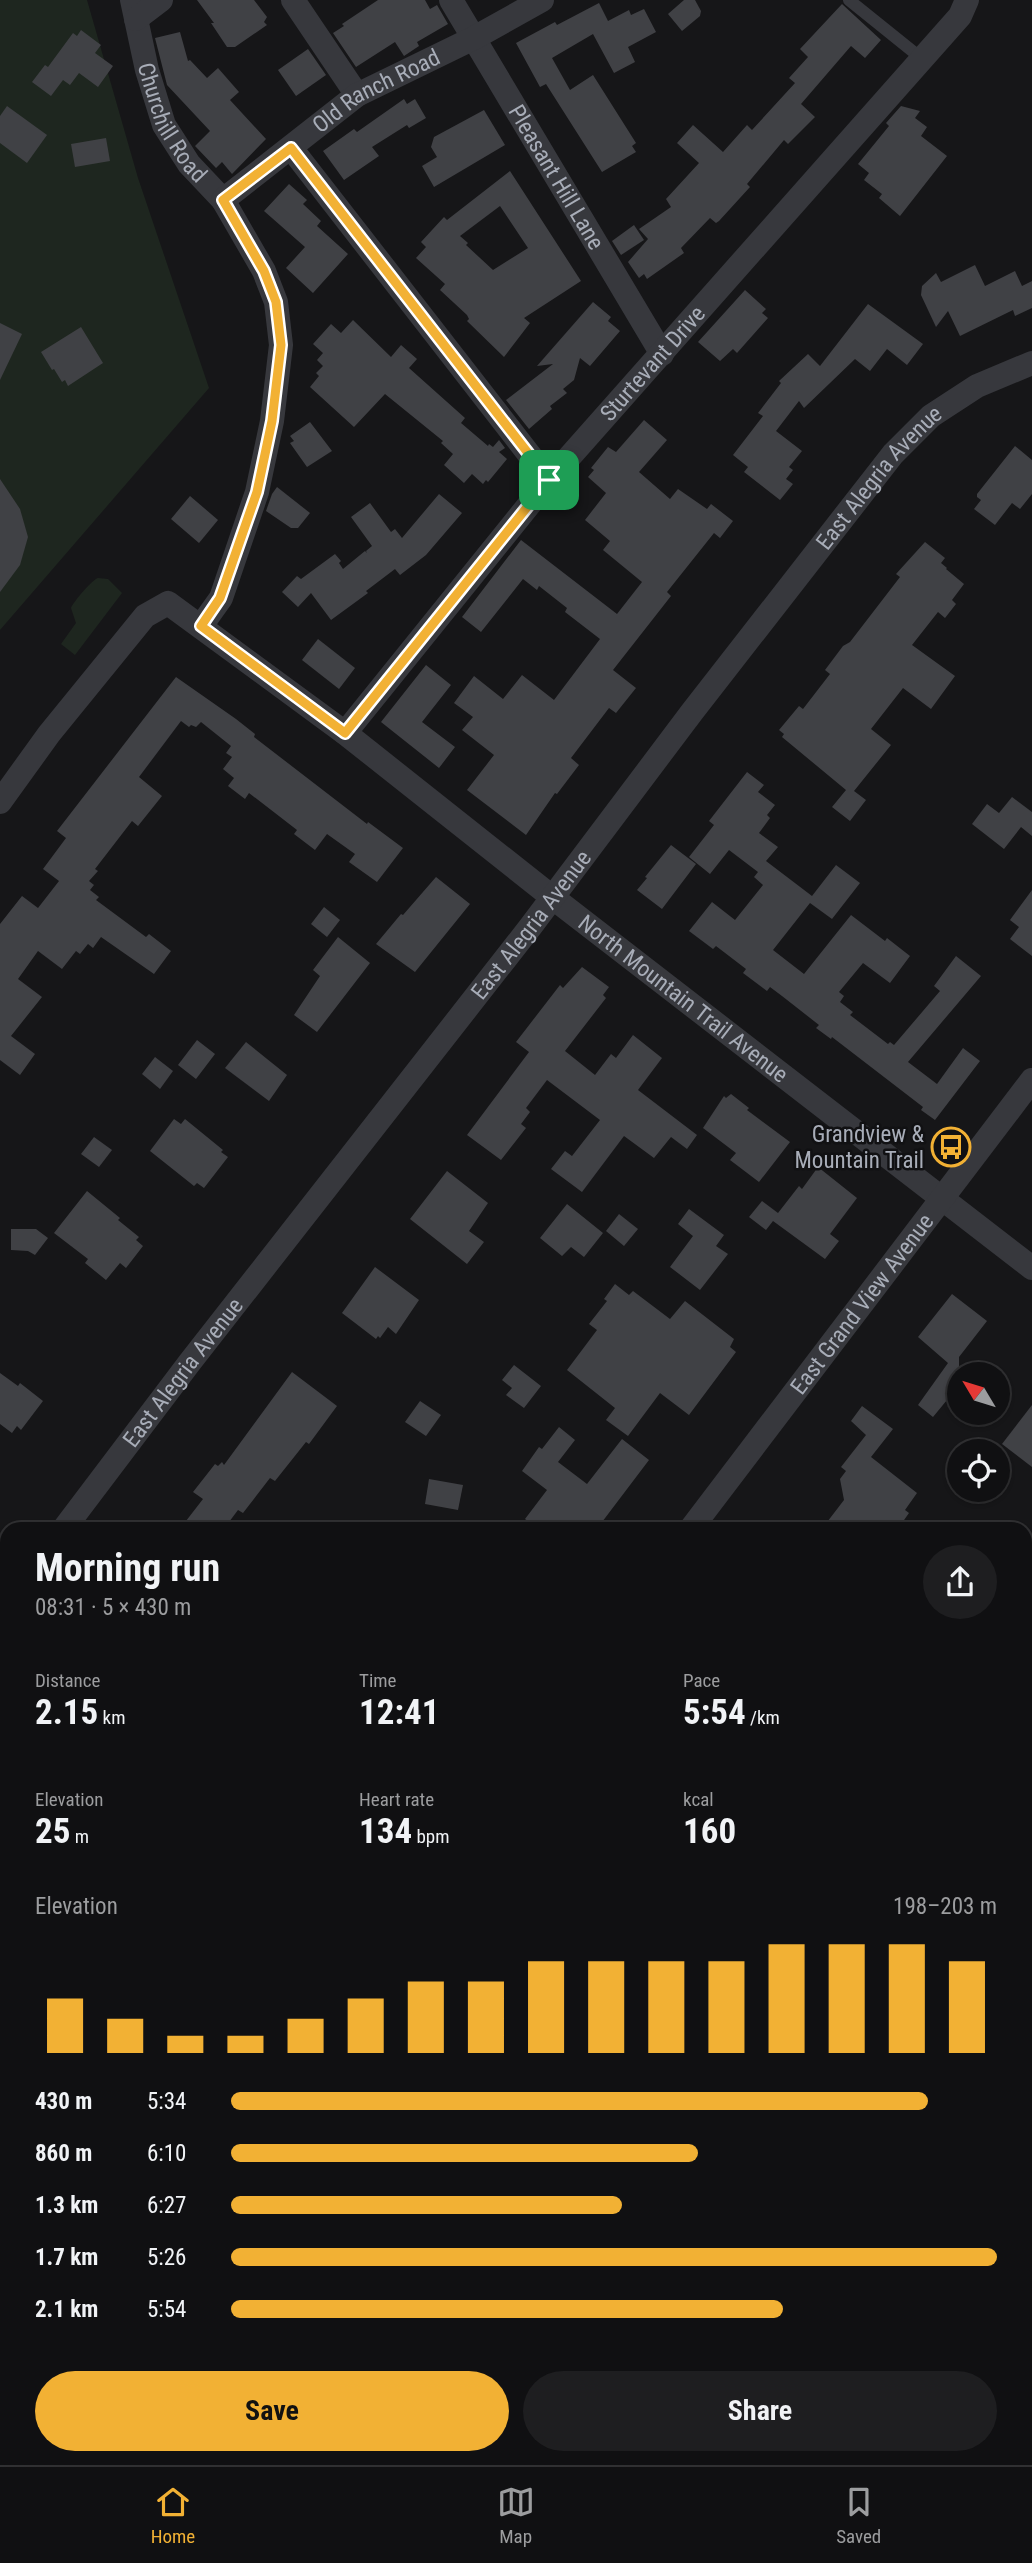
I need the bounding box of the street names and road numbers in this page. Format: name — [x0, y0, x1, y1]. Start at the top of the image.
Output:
street label: Old Ranch Road — [307, 43, 444, 138]
street label: Churchill Road — [132, 60, 213, 188]
street label: Pleasant Hill Lane — [503, 100, 610, 254]
street label: Sturtevant Drive — [594, 300, 711, 426]
street label: East Alegria Avenue — [810, 399, 946, 555]
street label: East Alegria Avenue — [465, 845, 597, 1005]
street label: North Mountain Trail Avenue — [573, 909, 794, 1088]
street label: East Grand View Avenue — [785, 1208, 939, 1399]
street label: East Alegria Avenue — [117, 1292, 248, 1452]

